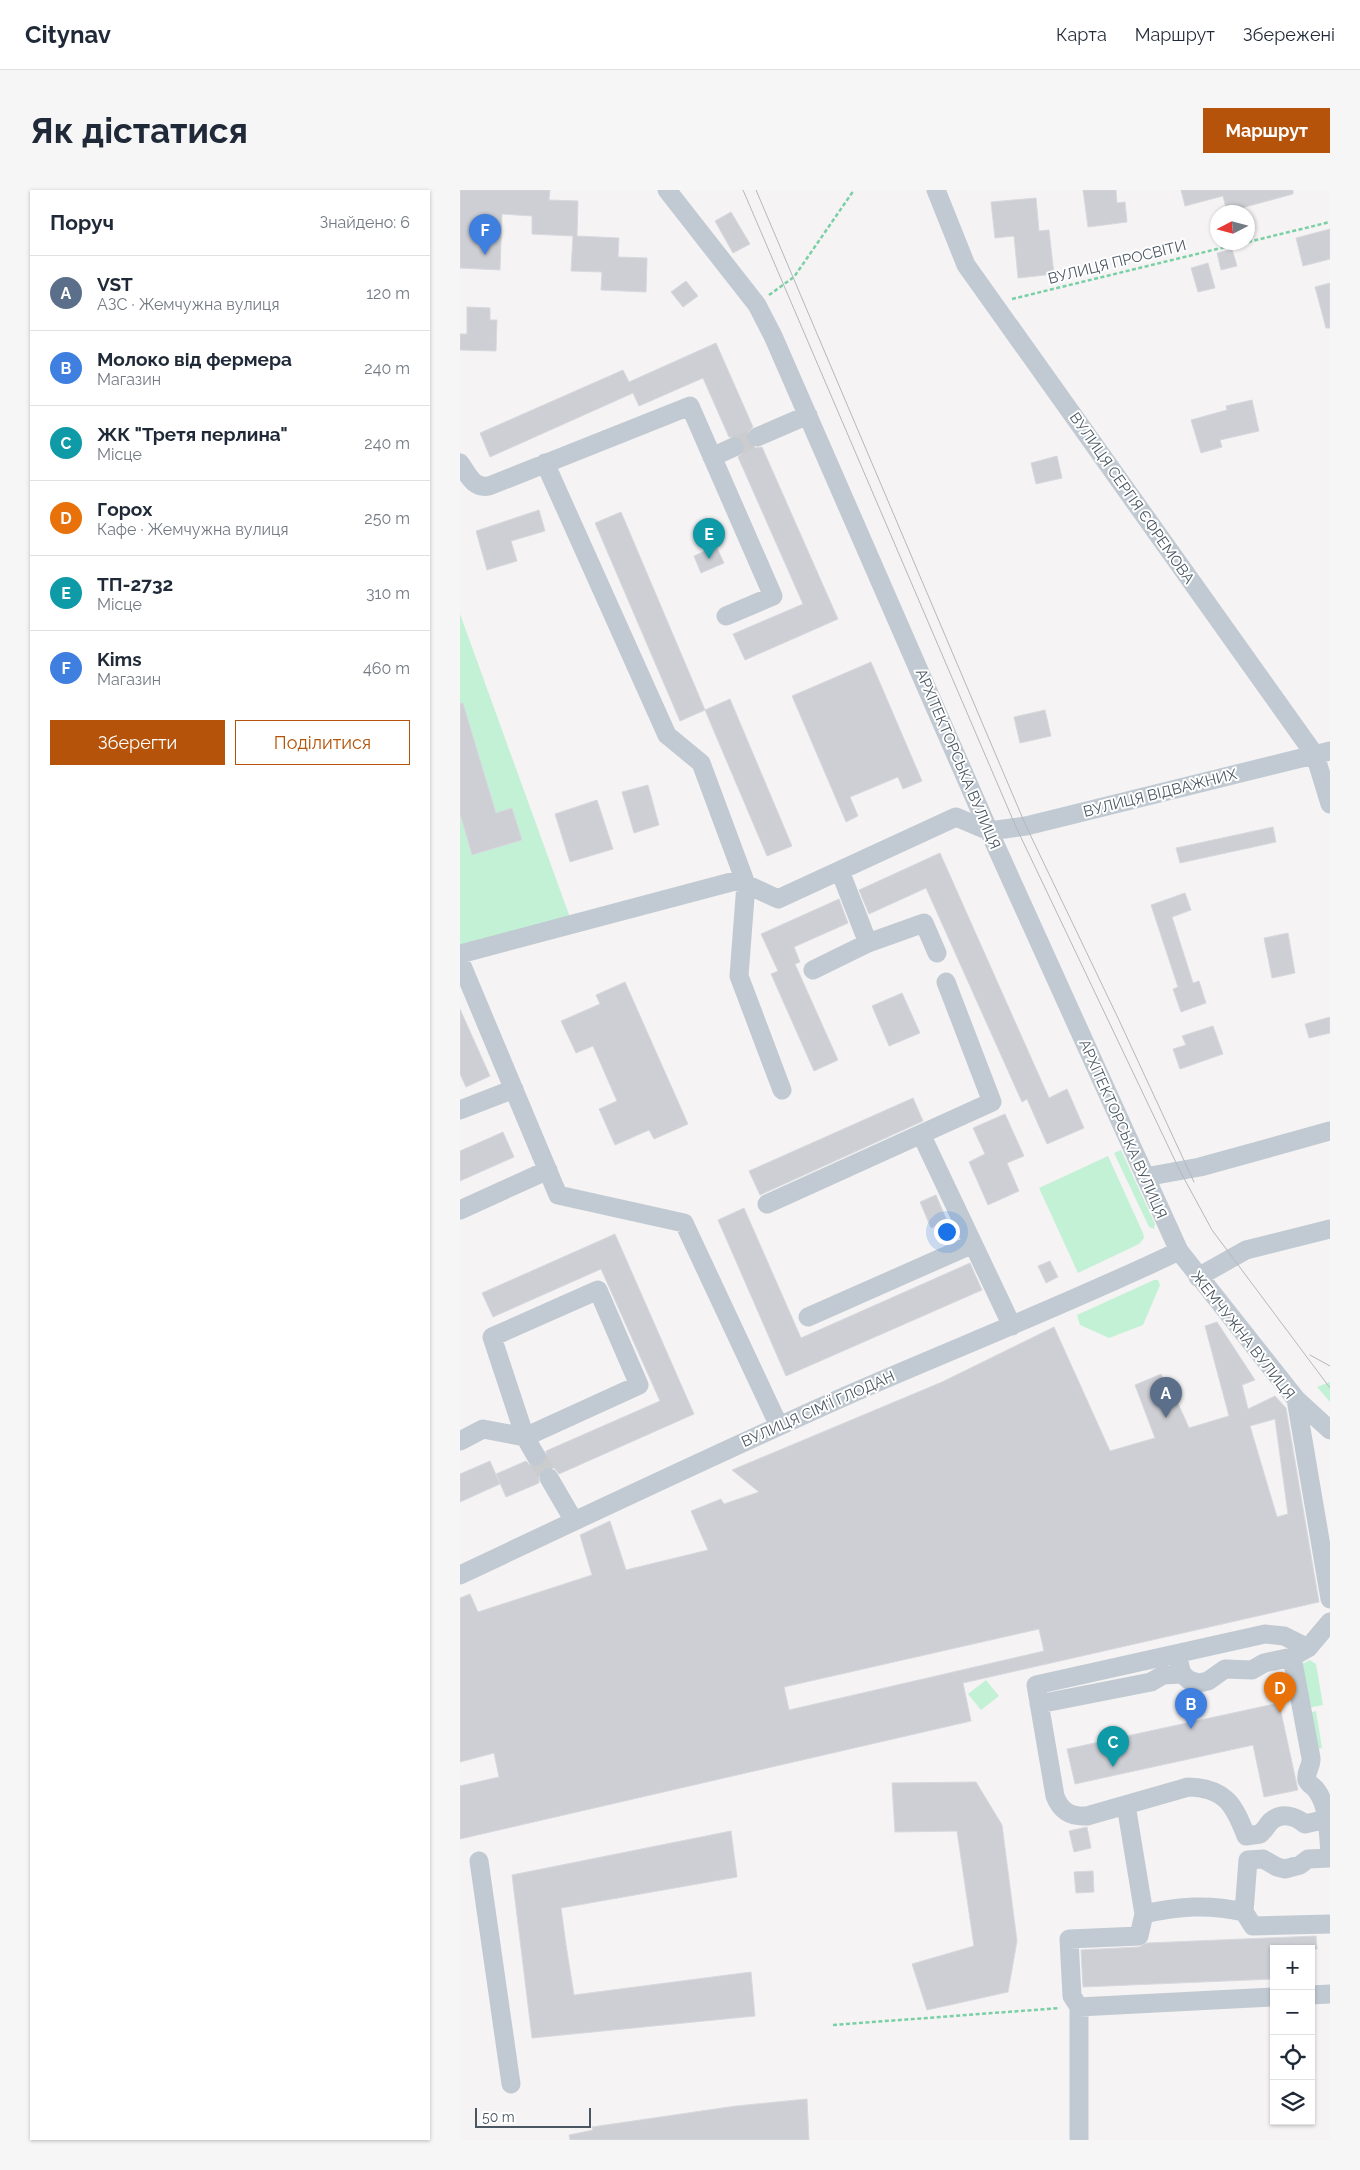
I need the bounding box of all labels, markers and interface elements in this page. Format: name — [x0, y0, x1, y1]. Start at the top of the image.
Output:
text: Citynav — [25, 20, 111, 49]
text: Карта — [1056, 24, 1107, 45]
text: Маршрут — [1135, 24, 1215, 45]
text: Збережені — [1243, 24, 1335, 45]
button: Маршрут — [1203, 108, 1330, 153]
text: Як дістатися — [30, 110, 248, 151]
north arrow — [1210, 205, 1255, 250]
text: Поруч — [50, 210, 114, 235]
text: Знайдено: 6 — [319, 213, 410, 232]
pin: F — [469, 214, 501, 255]
street label: ВУЛИЦЯ ПРОСВІТИ — [1046, 236, 1188, 288]
text: VST — [97, 273, 133, 295]
text: A — [61, 284, 71, 303]
text: 120 m — [366, 284, 410, 303]
text: АЗС · Жемчужна вулиця — [97, 295, 280, 314]
text: Молоко від фермера — [97, 348, 292, 370]
text: B — [61, 359, 71, 378]
text: 240 m — [364, 359, 410, 378]
text: Магазин — [97, 370, 161, 389]
street label: ВУЛИЦЯ СЕРГІЯ ЄФРЕМОВА — [1066, 409, 1198, 587]
text: ЖК "Третя перлина" — [97, 423, 288, 445]
text: C — [61, 434, 71, 453]
text: 240 m — [364, 434, 410, 453]
text: Місце — [97, 445, 142, 464]
text: Горох — [97, 498, 152, 520]
text: D — [60, 509, 72, 528]
text: 250 m — [364, 509, 410, 528]
pin: E — [693, 518, 725, 559]
text: Кафе · Жемчужна вулиця — [97, 520, 289, 539]
text: ТП-2732 — [97, 573, 173, 595]
text: E — [61, 584, 71, 603]
text: 310 m — [366, 584, 410, 603]
text: Місце — [97, 595, 142, 614]
text: Kims — [97, 648, 142, 670]
text: F — [61, 659, 71, 678]
text: 460 m — [363, 659, 410, 678]
street label: АРХІТЕКТОРСЬКА ВУЛИЦЯ — [912, 666, 1004, 852]
text: Магазин — [97, 670, 161, 689]
button: Зберегти — [50, 720, 225, 765]
button: Поділитися — [235, 720, 410, 765]
street label: ВУЛИЦЯ ВІДВАЖНИХ — [1081, 765, 1239, 821]
street label: АРХІТЕКТОРСЬКА ВУЛИЦЯ — [1075, 1037, 1171, 1221]
your location — [934, 1219, 960, 1245]
street label: ЖЕМЧУЖНА ВУЛИЦЯ — [1187, 1267, 1299, 1403]
street label: ВУЛИЦЯ СІМ'Ї ГЛОДАН — [738, 1366, 897, 1451]
pin: A — [1150, 1377, 1182, 1418]
pin: D — [1264, 1672, 1296, 1713]
pin: B — [1175, 1688, 1207, 1729]
pin: C — [1097, 1726, 1129, 1767]
map controls — [1270, 1945, 1315, 2125]
button: + — [1270, 1945, 1315, 1990]
button: − — [1270, 1990, 1315, 2035]
button: locate — [1270, 2035, 1315, 2080]
button: layers — [1270, 2080, 1315, 2125]
scale bar — [475, 2105, 591, 2128]
text: 50 m — [482, 2109, 515, 2125]

